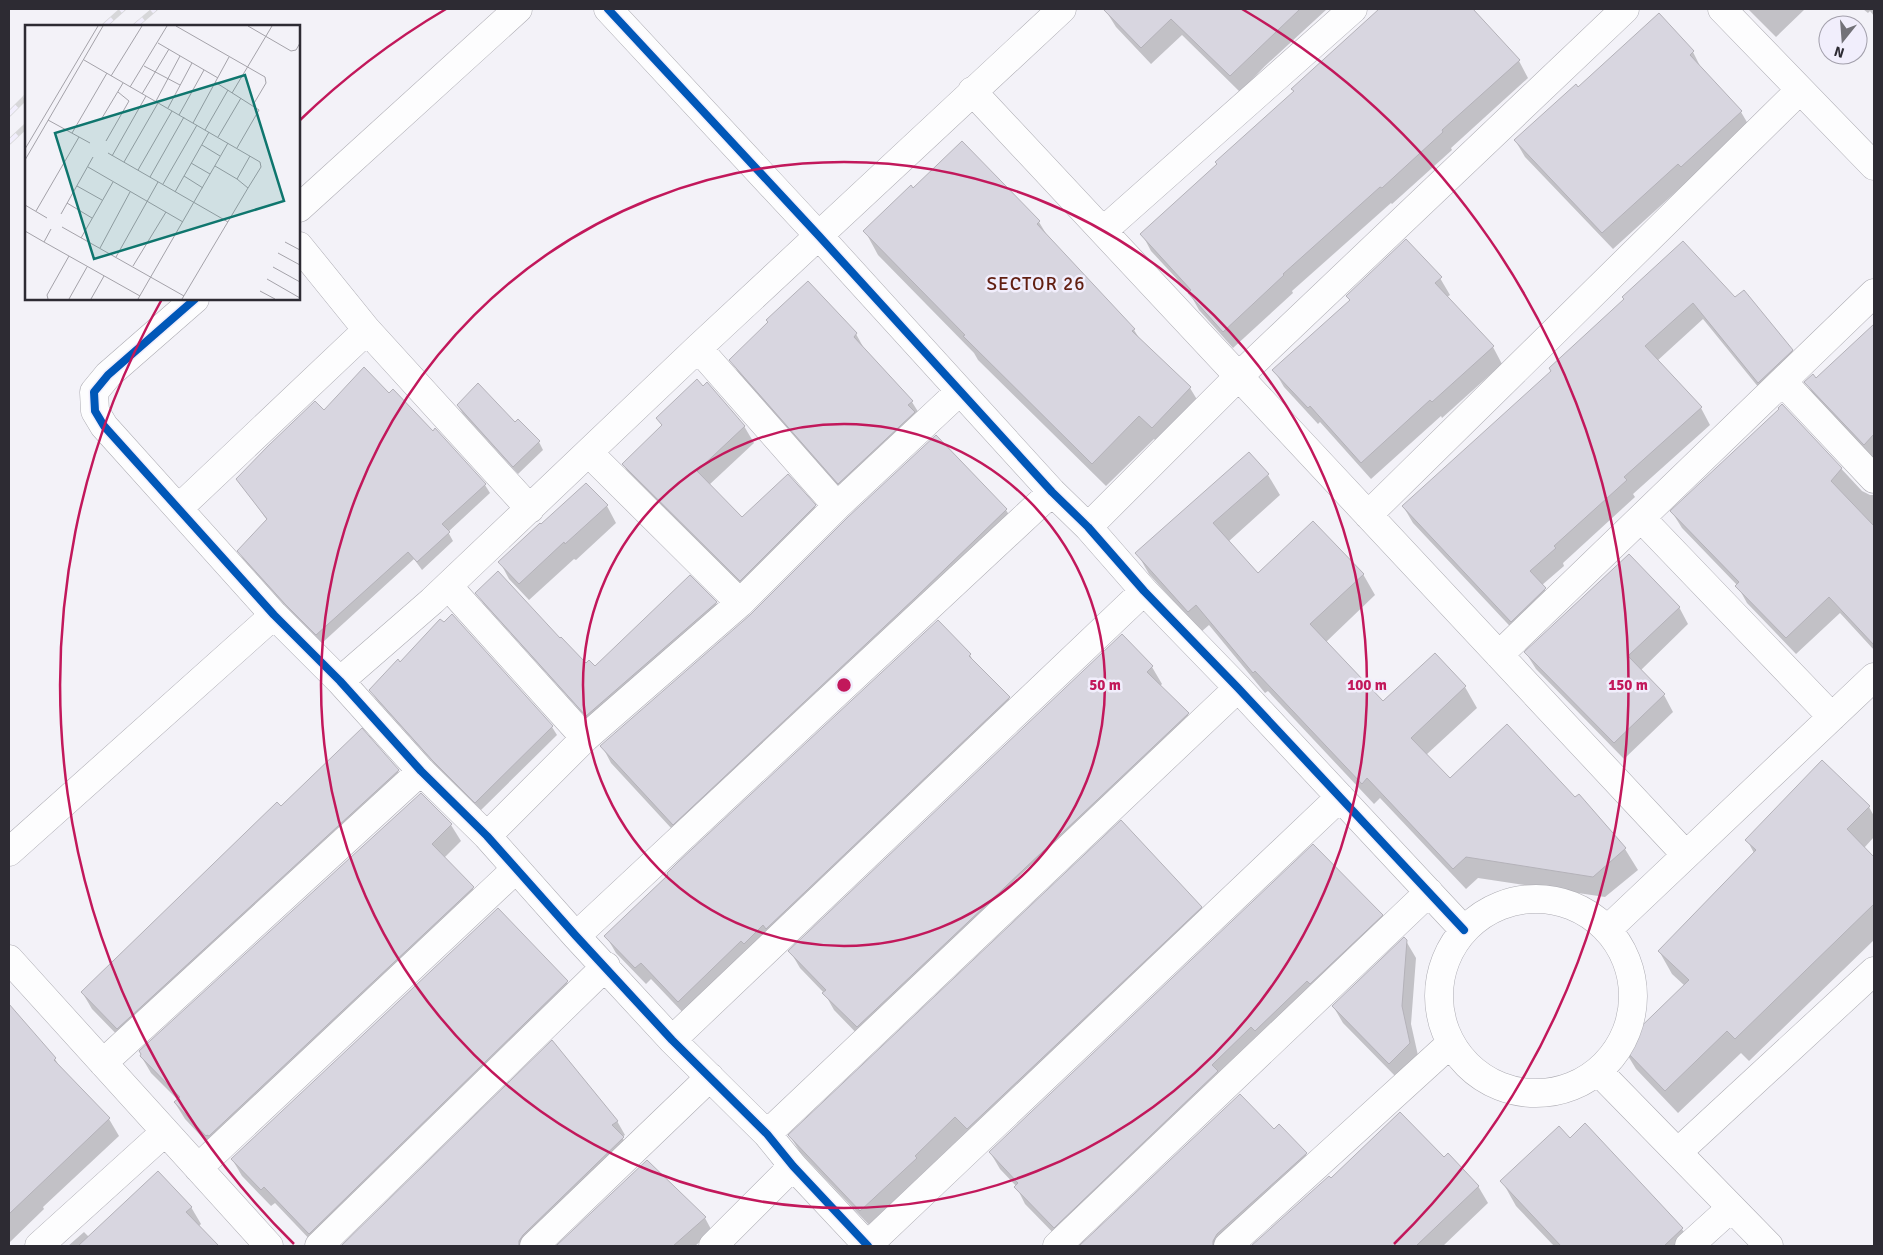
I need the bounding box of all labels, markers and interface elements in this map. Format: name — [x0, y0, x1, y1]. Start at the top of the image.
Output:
north arrow — [1818, 15, 1868, 65]
inset map — [25, 25, 300, 300]
text: N — [1832, 42, 1846, 62]
district label: SECTOR 26 — [986, 272, 1086, 296]
centre of rings — [835, 676, 853, 694]
text: 50 m — [1089, 676, 1121, 694]
text: 100 m — [1347, 676, 1387, 694]
text: 150 m — [1608, 676, 1648, 694]

